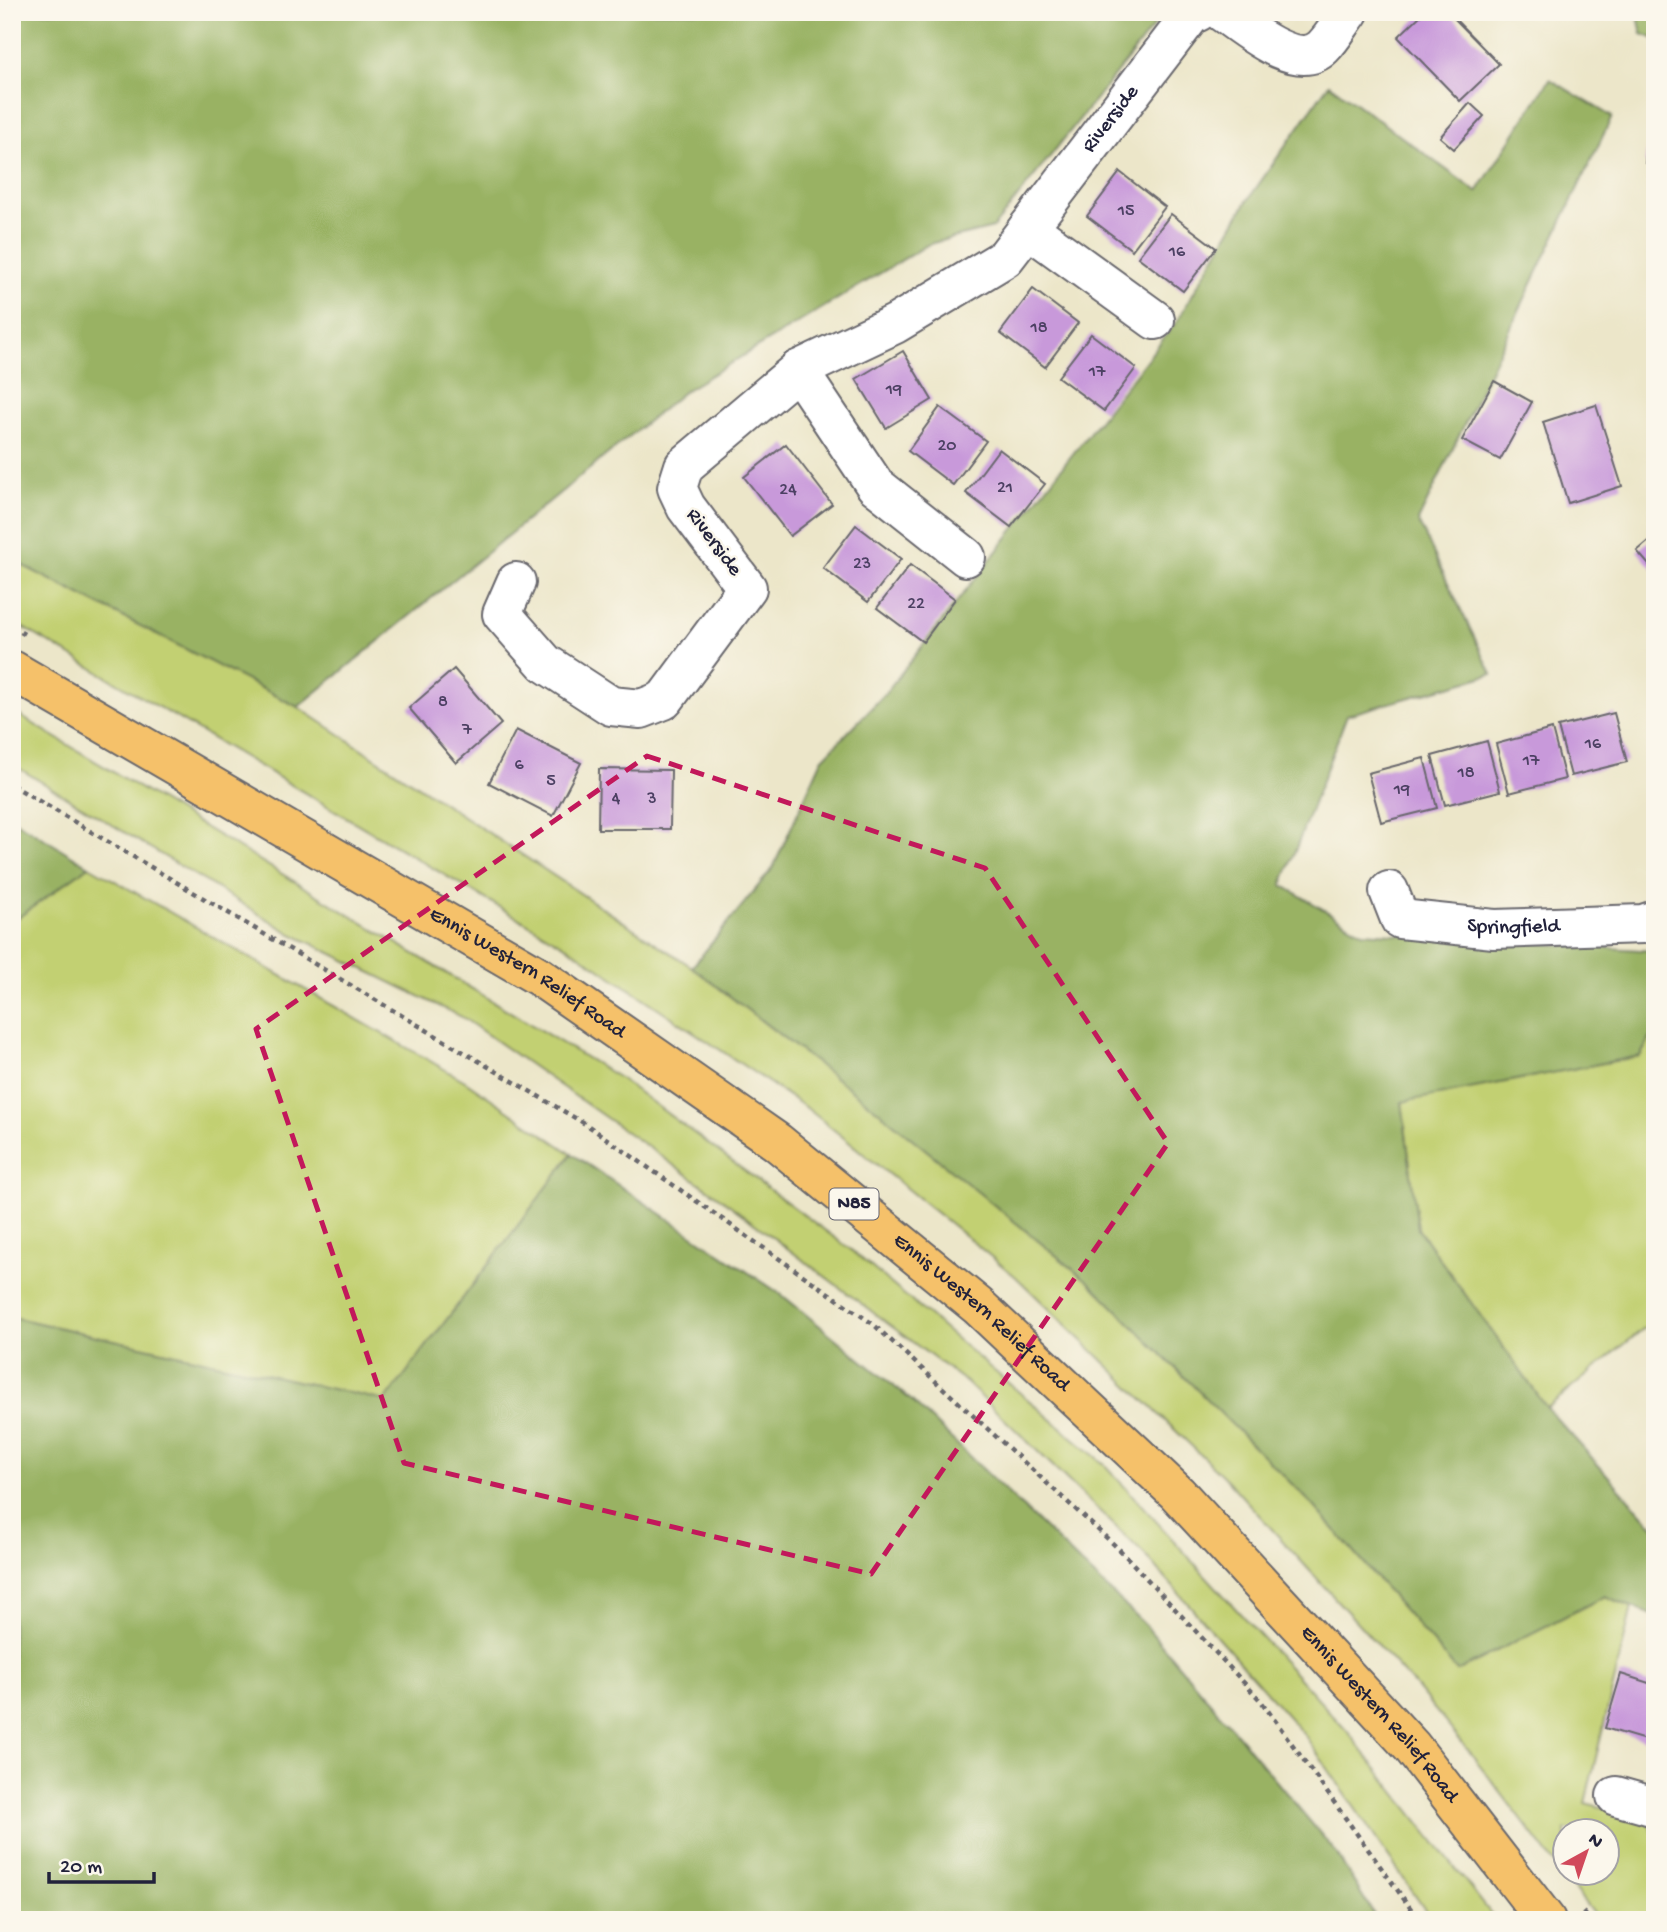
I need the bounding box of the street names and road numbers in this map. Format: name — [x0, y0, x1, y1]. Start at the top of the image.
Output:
street label: Riverside — [1077, 80, 1146, 158]
street label: Riverside — [679, 504, 747, 583]
street label: Ennis Western Relief Road — [424, 903, 632, 1046]
street label: Springfield — [1466, 914, 1562, 942]
road number: N85 — [830, 1188, 878, 1220]
street label: Ennis Western Relief Road — [887, 1229, 1076, 1399]
street label: Ennis Western Relief Road — [1294, 1621, 1464, 1810]

